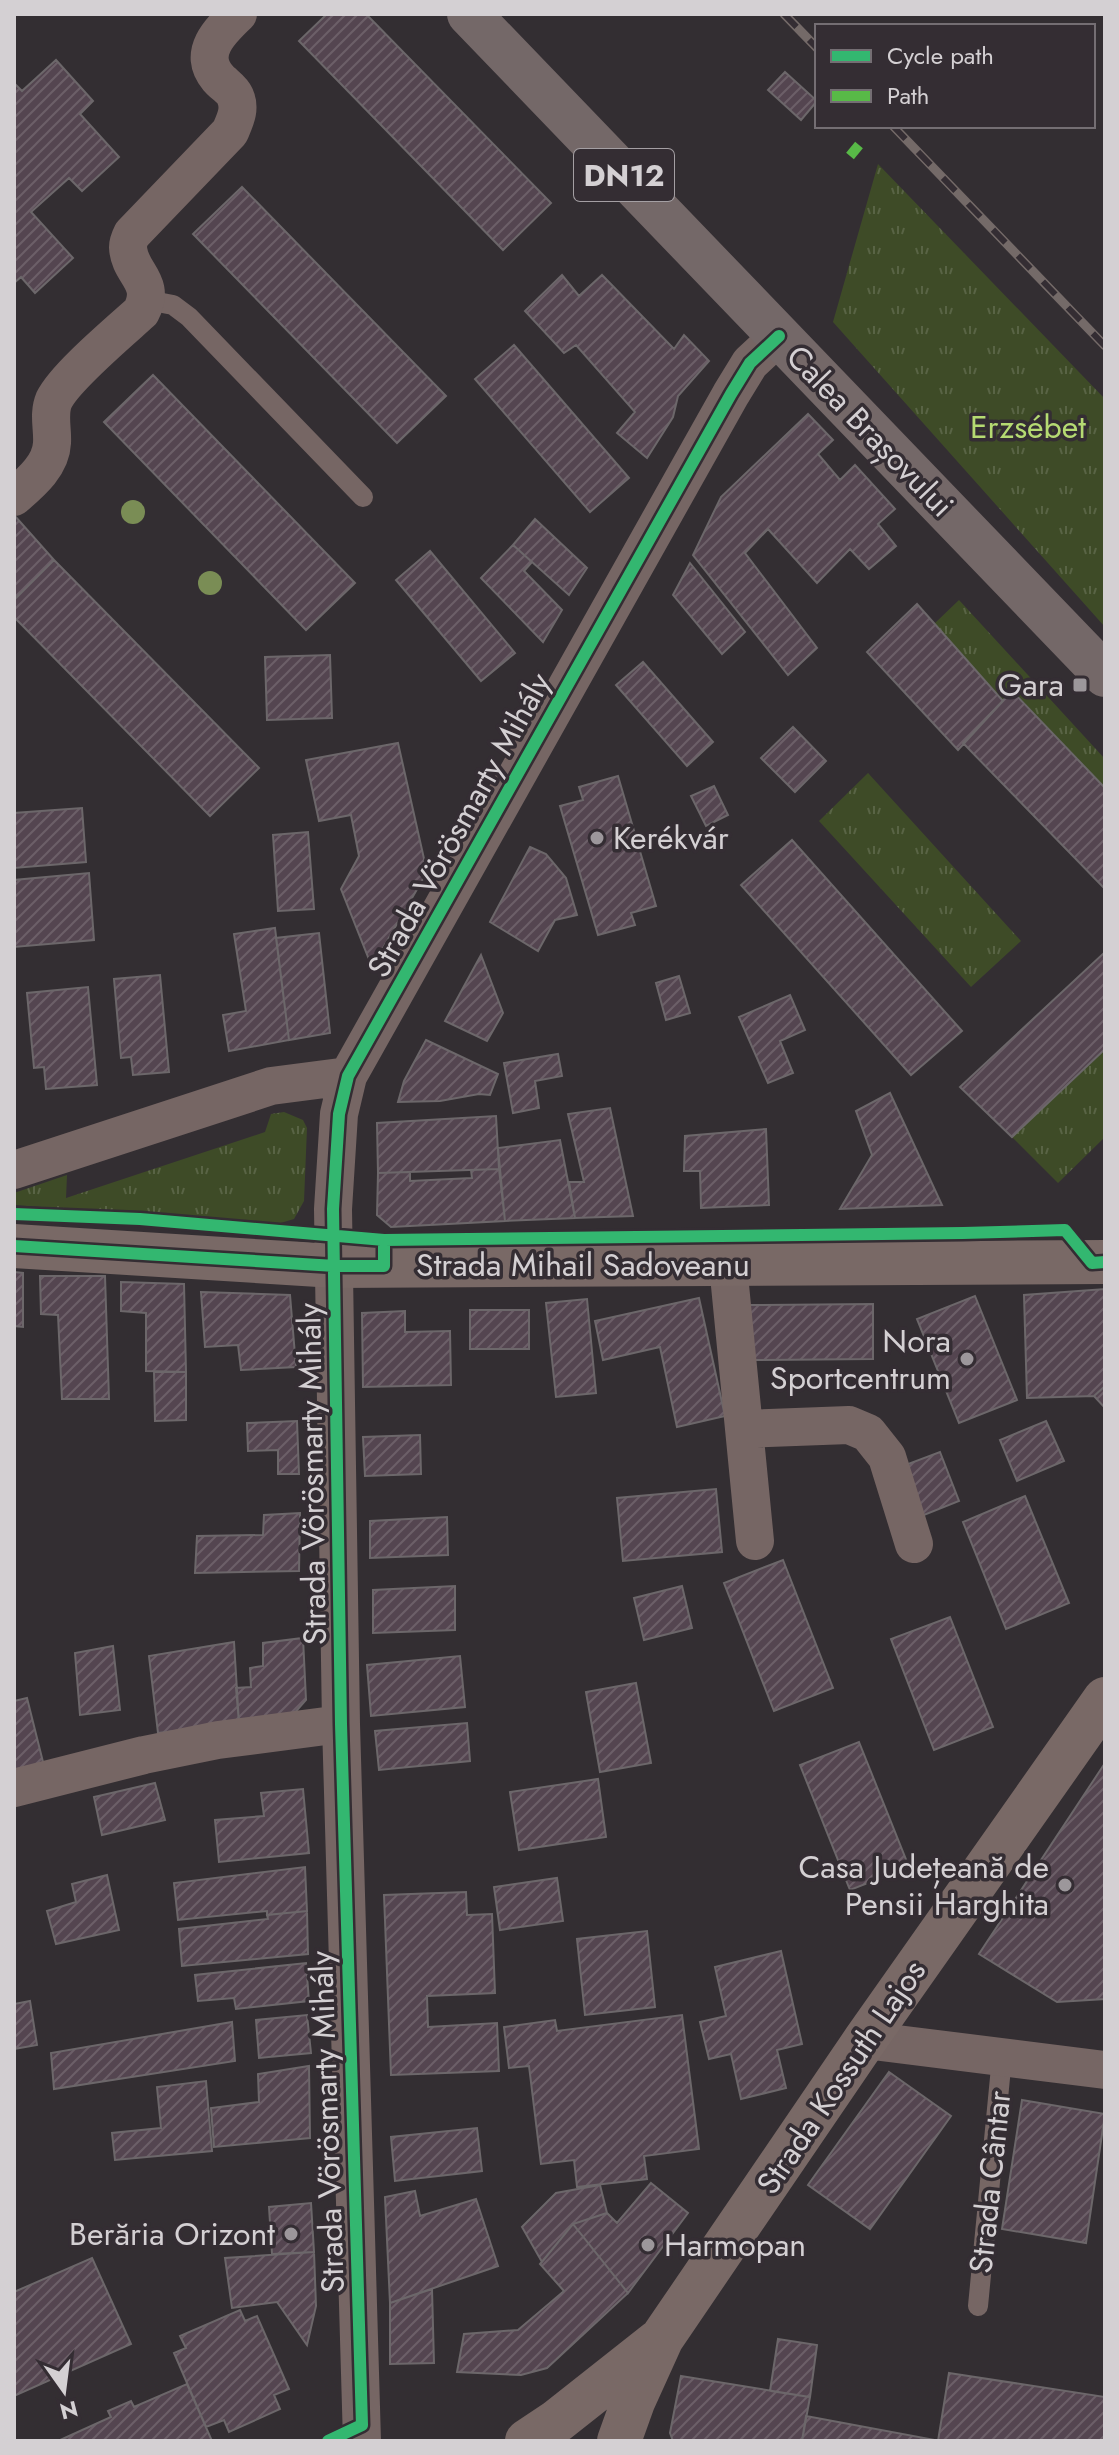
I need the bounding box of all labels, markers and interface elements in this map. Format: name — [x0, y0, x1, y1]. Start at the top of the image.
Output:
legend — [815, 24, 1095, 128]
text: Cycle path — [887, 38, 994, 73]
text: Path — [887, 78, 929, 113]
road number: DN12 — [574, 149, 674, 201]
street label: Calea Brașovului — [776, 335, 964, 527]
park label: Erzsébet — [970, 404, 1086, 450]
place label: Gara — [997, 662, 1064, 708]
street label: Strada Vörösmarty Mihály — [356, 663, 563, 986]
marker: Gara — [1071, 676, 1089, 694]
place label: Kerékvár — [613, 815, 729, 861]
marker: Kerékvár — [588, 829, 606, 847]
street label: Strada Mihail Sadoveanu — [416, 1242, 750, 1288]
street label: Strada Vörösmarty Mihály — [286, 1302, 338, 1646]
place label: Nora Sportcentrum — [770, 1318, 951, 1401]
marker: Nora Sportcentrum — [958, 1350, 976, 1368]
place label: Casa Județeană de Pensii Harghita — [798, 1844, 1049, 1927]
marker: Casa Județeană de Pensii Harghita — [1056, 1876, 1074, 1894]
street label: Strada Vörösmarty Mihály — [298, 1949, 356, 2294]
street label: Strada Kossuth Lajos — [745, 1950, 937, 2204]
street label: Strada Cântar — [958, 2089, 1022, 2275]
place label: Berăria Orizont — [69, 2211, 275, 2257]
place label: Harmopan — [664, 2222, 806, 2268]
marker: Berăria Orizont — [282, 2225, 300, 2243]
marker: Harmopan — [639, 2236, 657, 2254]
north arrow — [24, 2351, 104, 2431]
text: N — [56, 2393, 81, 2428]

